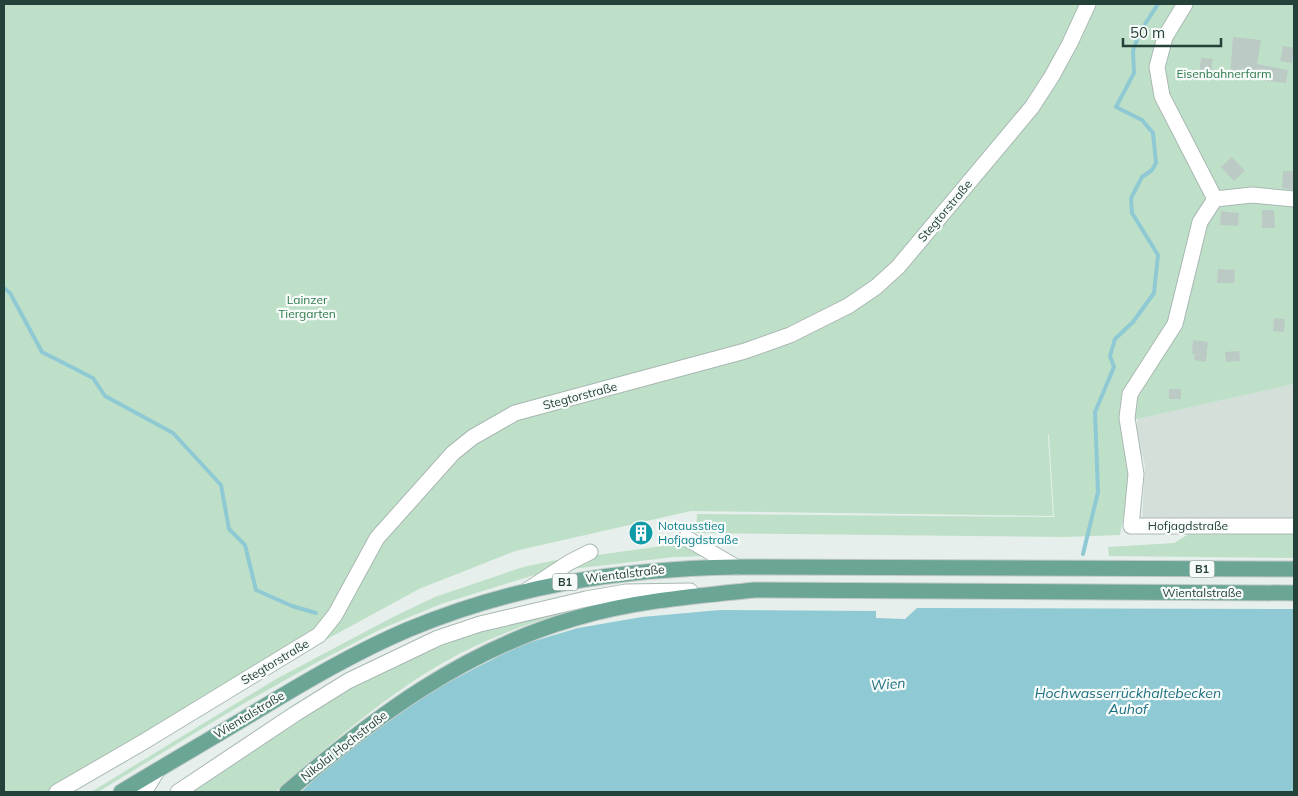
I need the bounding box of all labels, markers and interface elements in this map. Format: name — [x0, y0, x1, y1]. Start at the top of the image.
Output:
scale bar — [1123, 15, 1220, 47]
text: 50 m — [1130, 23, 1165, 42]
park label: Eisenbahnerfarm — [1176, 66, 1272, 81]
street label: Stegtorstraße — [914, 177, 975, 245]
park label: Lainzer Tiergarten — [278, 292, 336, 321]
street label: Stegtorstraße — [541, 378, 619, 413]
place label: Notausstieg Hofjagdstraße — [658, 518, 738, 547]
street label: Hofjagdstraße — [1148, 518, 1228, 533]
building icon: Notausstieg Hofjagdstraße — [628, 520, 654, 546]
road number: B1 — [1190, 560, 1214, 578]
street label: Wientalstraße — [584, 561, 665, 586]
road number: B1 — [552, 574, 578, 590]
street label: Wientalstraße — [1162, 585, 1242, 600]
street label: Stegtorstraße — [238, 635, 311, 688]
water label: Wien — [870, 674, 906, 694]
water label: Hochwasserrückhaltebecken Auhof — [1035, 684, 1221, 718]
street label: Wientalstraße — [211, 688, 287, 742]
street label: Nikolai Hochstraße — [298, 707, 390, 784]

